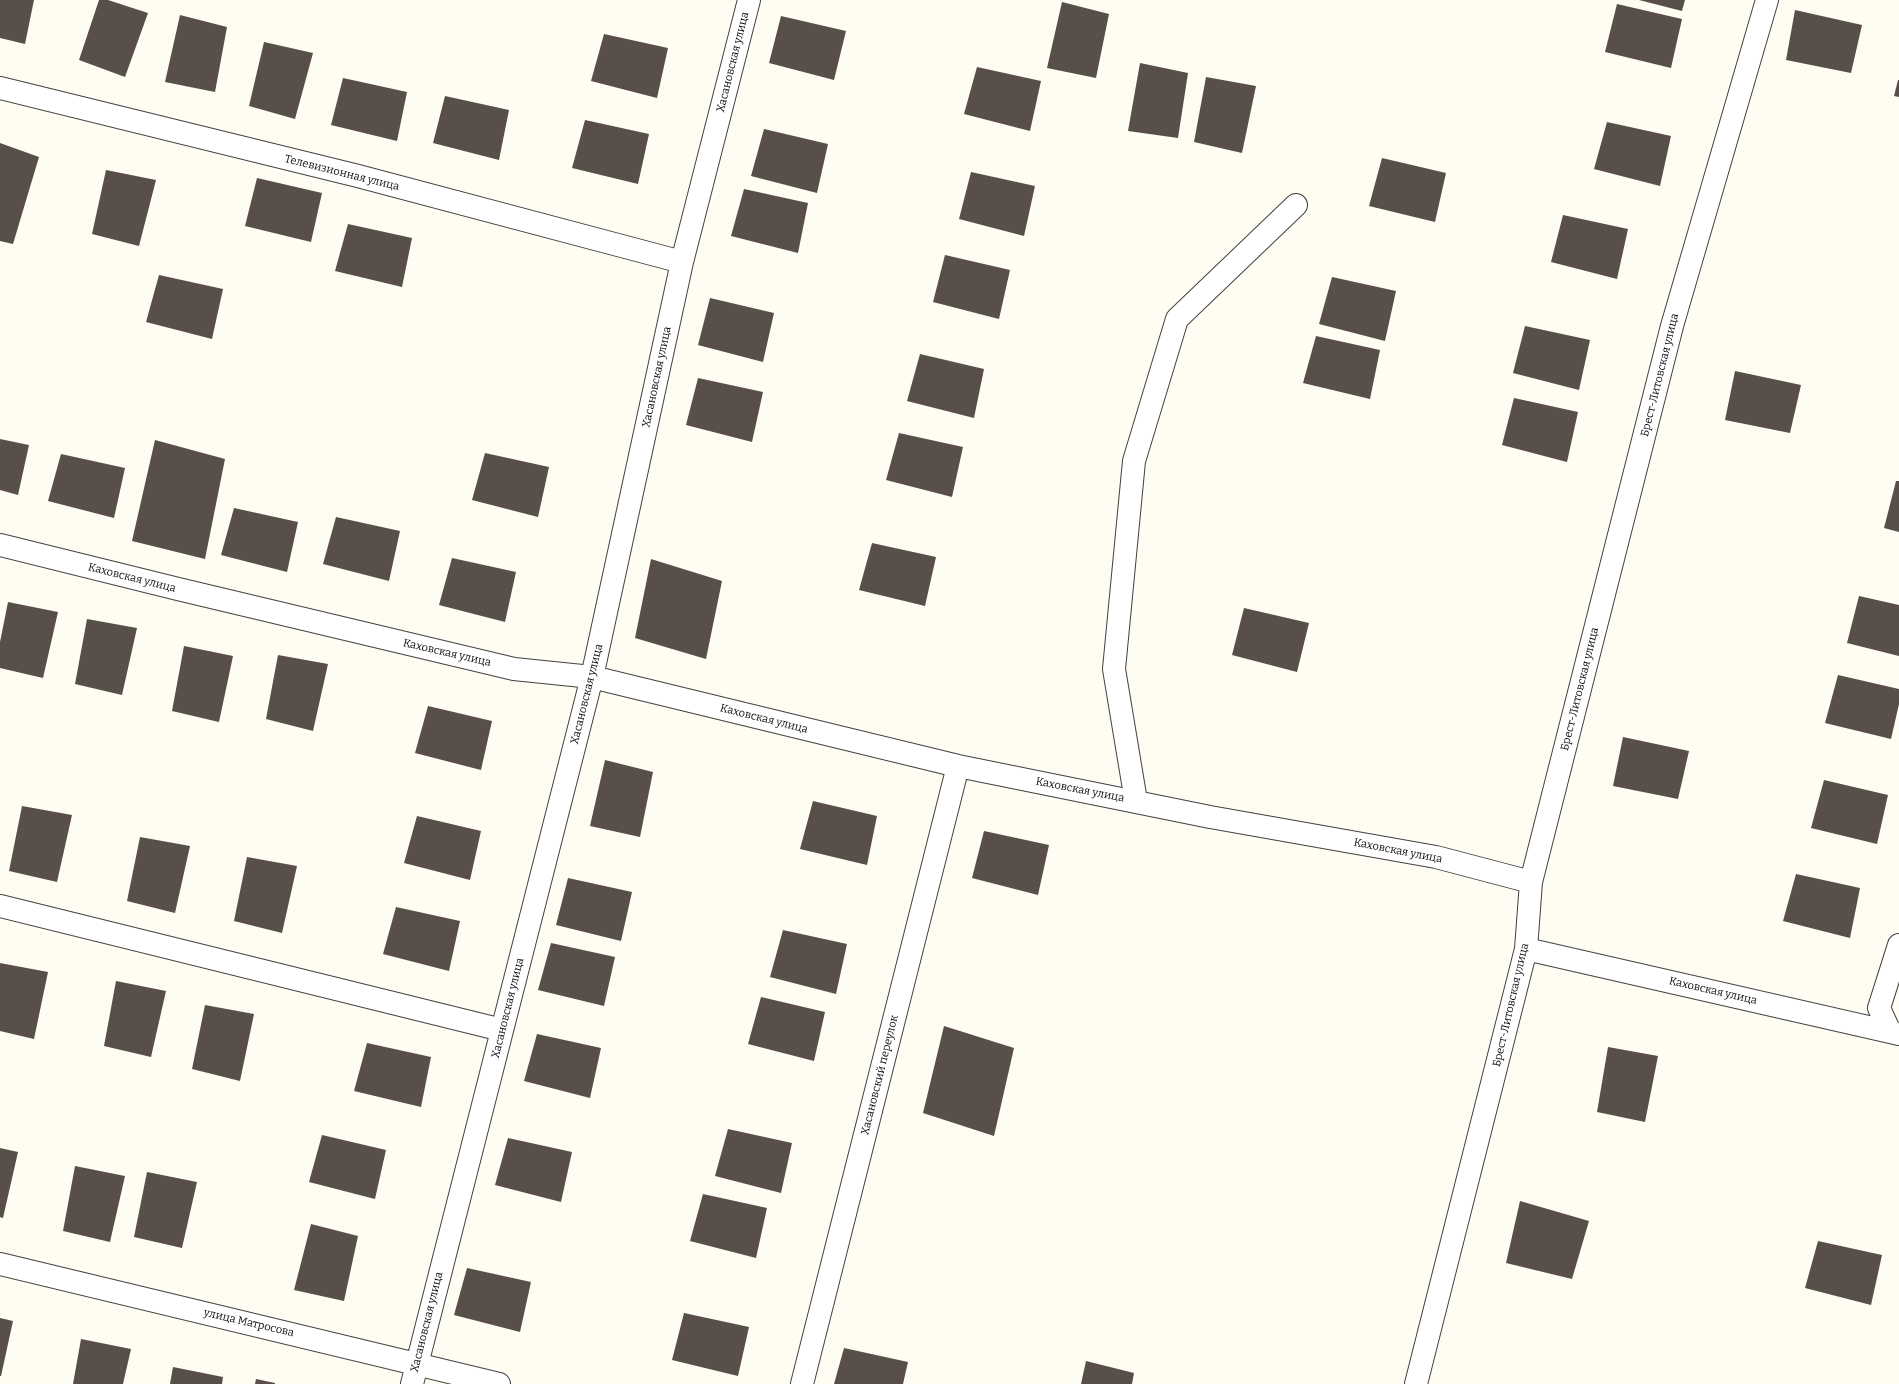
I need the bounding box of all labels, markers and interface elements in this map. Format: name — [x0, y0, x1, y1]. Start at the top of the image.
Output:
street label: Хасановская улица — [714, 10, 752, 114]
street label: Телевизионная улица — [283, 152, 401, 194]
street label: Брест-Литовская улица — [1638, 312, 1682, 438]
street label: Хасановская улица — [640, 325, 674, 429]
street label: Каховская улица — [87, 561, 177, 595]
street label: Брест-Литовская улица — [1558, 626, 1602, 752]
street label: Каховская улица — [402, 636, 492, 670]
street label: Хасановская улица — [568, 642, 606, 746]
street label: Каховская улица — [719, 702, 809, 736]
street label: Каховская улица — [1035, 775, 1125, 805]
street label: Каховская улица — [1353, 836, 1443, 866]
street label: Брест-Литовская улица — [1490, 942, 1532, 1068]
street label: Хасановская улица — [489, 956, 527, 1060]
street label: Каховская улица — [1668, 974, 1758, 1008]
street label: Хасановский переулок — [859, 1014, 901, 1136]
street label: Хасановская улица — [408, 1270, 446, 1374]
street label: улица Матросова — [203, 1306, 295, 1340]

